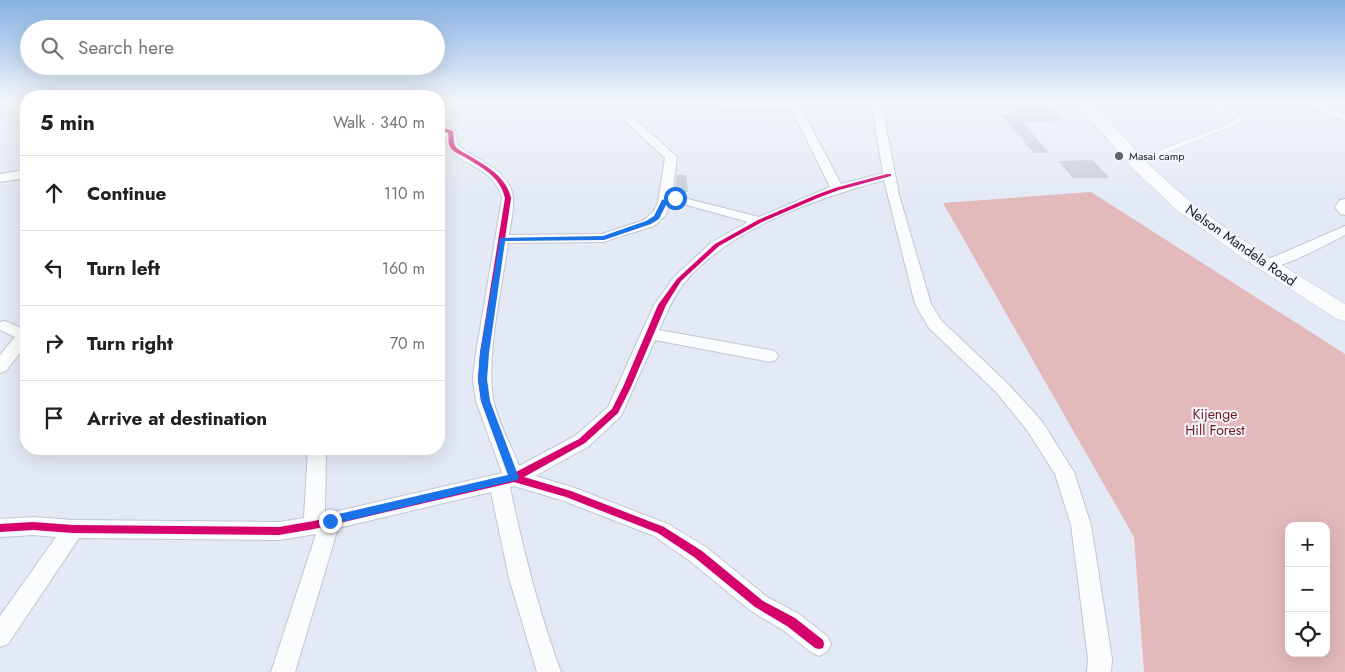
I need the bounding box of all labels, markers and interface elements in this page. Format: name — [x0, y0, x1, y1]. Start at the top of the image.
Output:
search box — [20, 20, 445, 75]
icon: search — [38, 34, 66, 62]
text: Search here — [78, 34, 174, 61]
text: 5 min — [40, 108, 95, 138]
text: Walk · 340 m — [333, 111, 425, 134]
place label: Masai camp — [1129, 148, 1184, 164]
marker: Masai camp — [1113, 150, 1125, 162]
icon: ahead — [40, 179, 68, 207]
text: Continue — [87, 180, 166, 207]
text: 110 m — [384, 182, 425, 205]
route start — [664, 187, 687, 210]
street label: Nelson Mandela Road — [1182, 199, 1300, 291]
icon: left — [40, 254, 68, 282]
text: Turn left — [87, 255, 160, 282]
text: 160 m — [382, 257, 425, 280]
icon: right — [40, 329, 68, 357]
text: Turn right — [87, 330, 173, 357]
text: 70 m — [390, 332, 425, 355]
icon: arrive — [40, 404, 68, 432]
park label: Kijenge Hill Forest — [1185, 404, 1245, 440]
text: Arrive at destination — [87, 405, 267, 432]
route end — [319, 510, 342, 533]
map controls — [1285, 522, 1330, 657]
button: + — [1285, 522, 1330, 567]
button: − — [1285, 567, 1330, 612]
button: locate — [1285, 612, 1330, 657]

